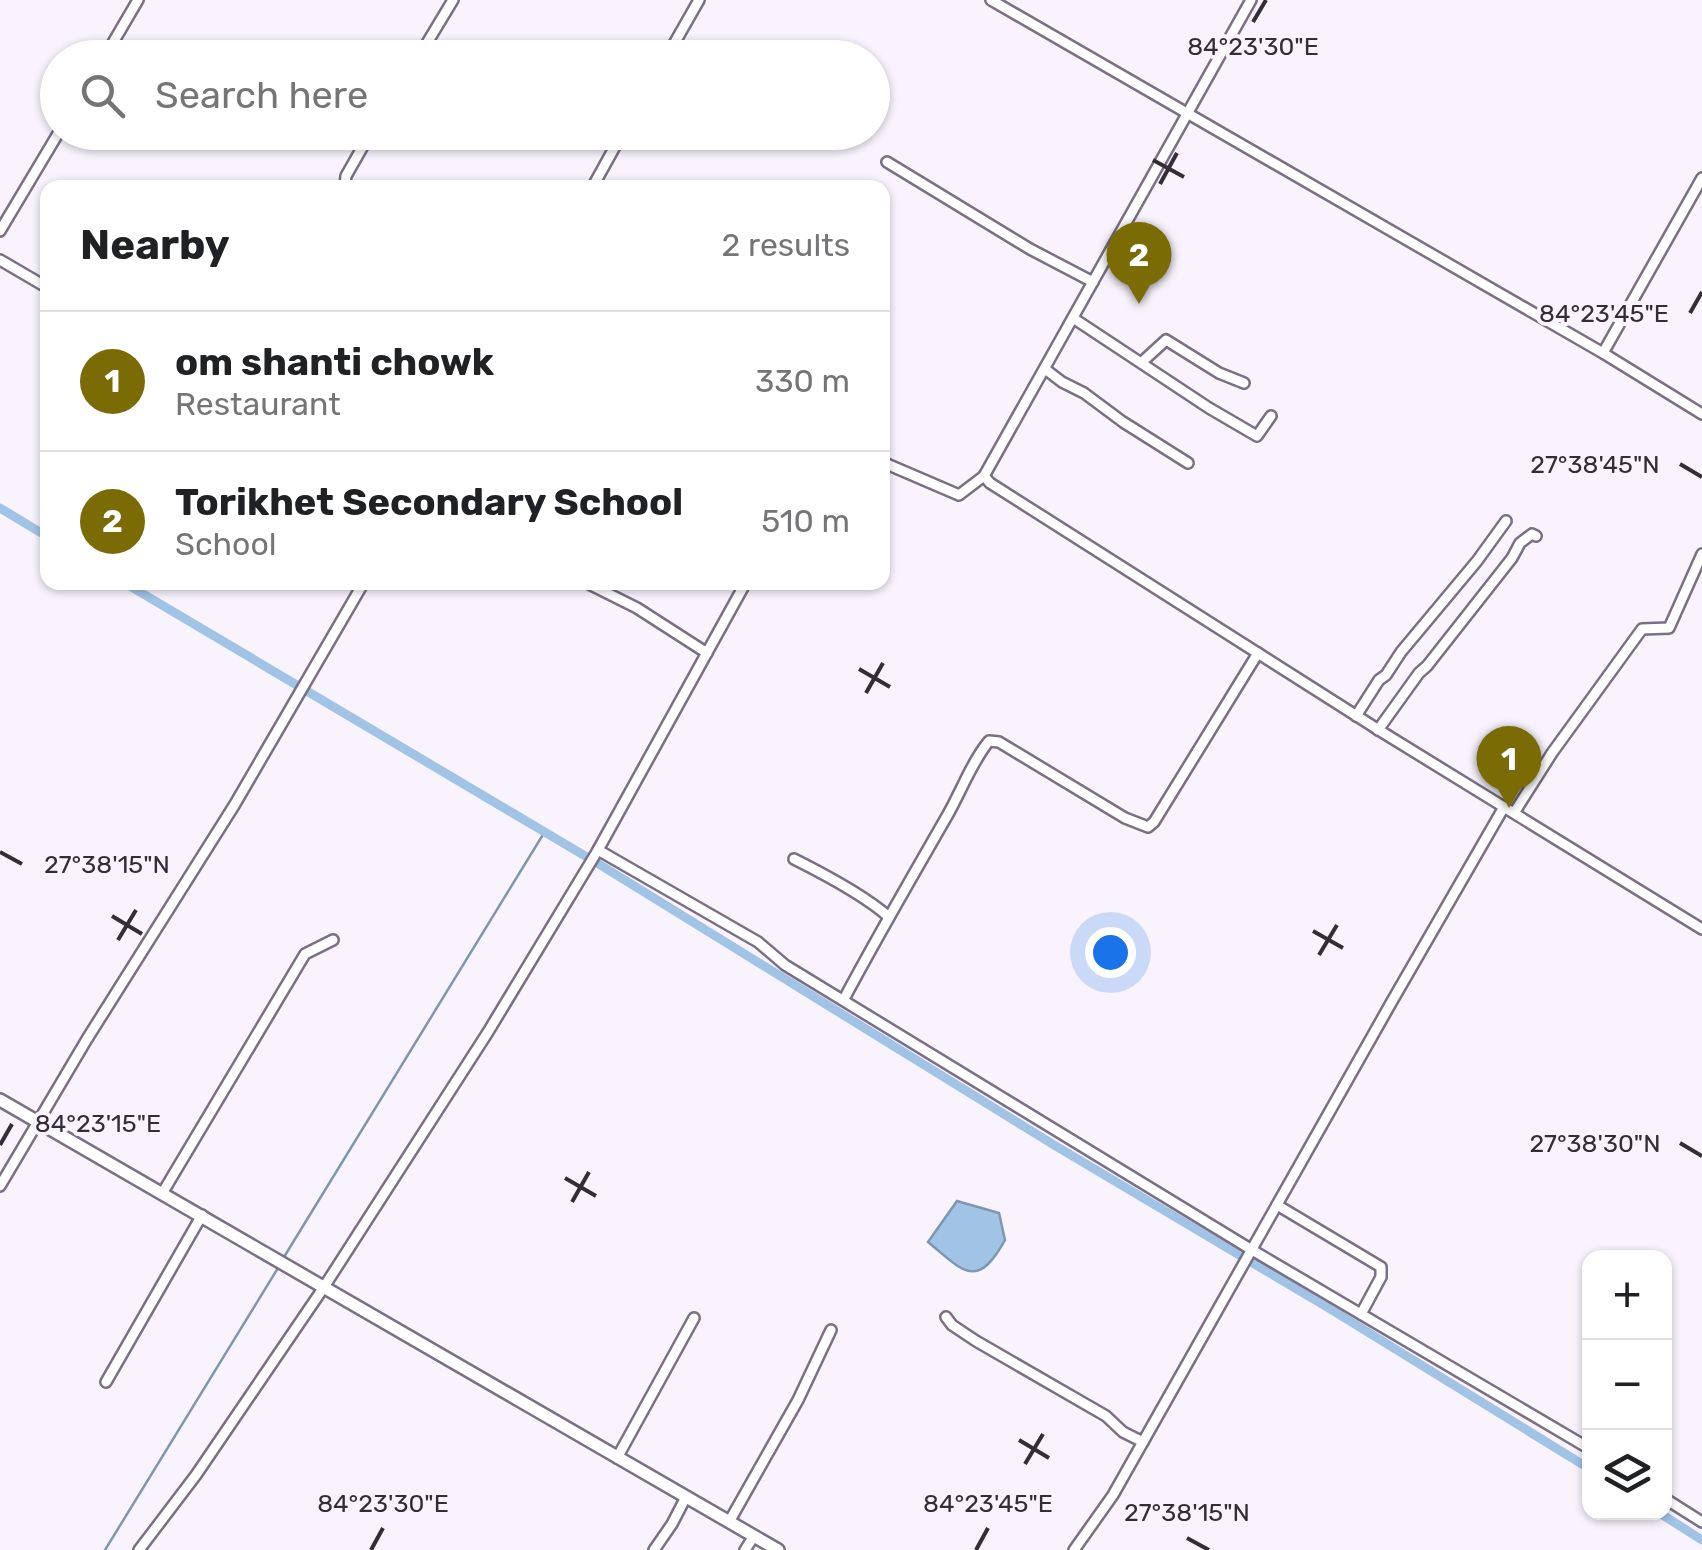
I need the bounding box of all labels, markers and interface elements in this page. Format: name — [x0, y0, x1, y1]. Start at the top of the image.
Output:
text: 84°23'30"E — [1187, 32, 1319, 61]
search box — [40, 40, 890, 150]
icon: search — [75, 68, 130, 123]
text: Search here — [155, 72, 368, 118]
text: Nearby — [80, 220, 230, 270]
pin: 2 — [1106, 222, 1172, 304]
text: 2 results — [721, 226, 850, 264]
text: 84°23'45"E — [1539, 299, 1669, 328]
text: om shanti chowk — [175, 339, 494, 385]
text: 1 — [105, 362, 120, 400]
text: 330 m — [755, 362, 850, 400]
text: Restaurant — [175, 385, 341, 423]
text: 27°38'45"N — [1530, 450, 1660, 479]
text: Torikhet Secondary School — [175, 479, 683, 525]
text: 2 — [102, 502, 123, 540]
text: 510 m — [761, 502, 850, 540]
text: School — [175, 525, 277, 563]
pin: 1 — [1476, 726, 1542, 808]
text: 27°38'15"N — [44, 850, 170, 879]
your location — [1085, 927, 1136, 978]
text: 84°23'15"E — [35, 1109, 161, 1138]
text: 27°38'30"N — [1529, 1129, 1661, 1158]
map controls — [1582, 1250, 1672, 1520]
button: + — [1582, 1250, 1672, 1340]
button: − — [1582, 1340, 1672, 1430]
button: layers — [1582, 1430, 1672, 1520]
text: 84°23'30"E — [317, 1489, 449, 1518]
text: 84°23'45"E — [923, 1489, 1053, 1518]
text: 27°38'15"N — [1124, 1498, 1250, 1527]

